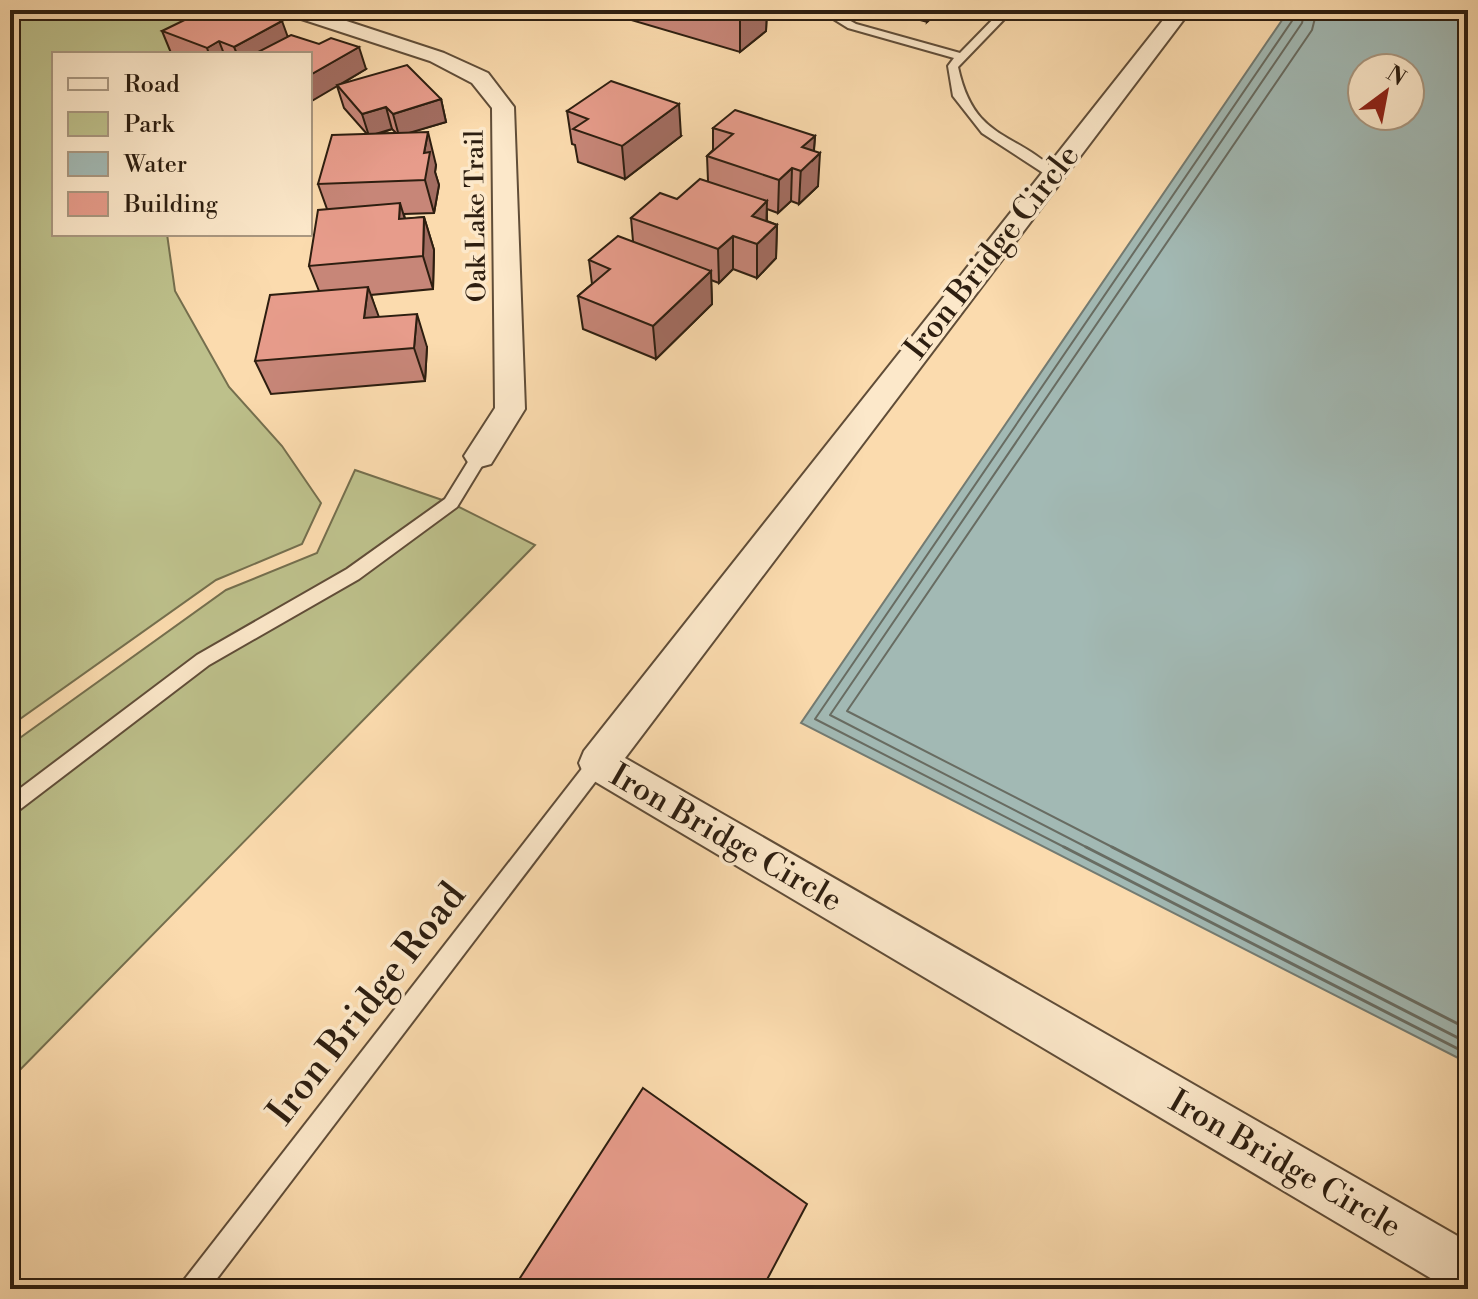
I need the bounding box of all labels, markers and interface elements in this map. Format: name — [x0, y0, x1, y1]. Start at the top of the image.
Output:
legend — [52, 52, 312, 236]
north arrow — [1346, 52, 1426, 132]
text: N — [1381, 60, 1411, 93]
text: Road — [124, 70, 180, 100]
text: Park — [124, 110, 175, 140]
street label: Oak Lake Trail — [458, 129, 494, 302]
street label: Iron Bridge Circle — [896, 137, 1088, 367]
text: Water — [123, 150, 187, 180]
text: Building — [123, 190, 218, 220]
street label: Iron Bridge Circle — [603, 755, 849, 921]
street label: Iron Bridge Road — [258, 873, 476, 1135]
street label: Iron Bridge Circle — [1162, 1081, 1408, 1247]

